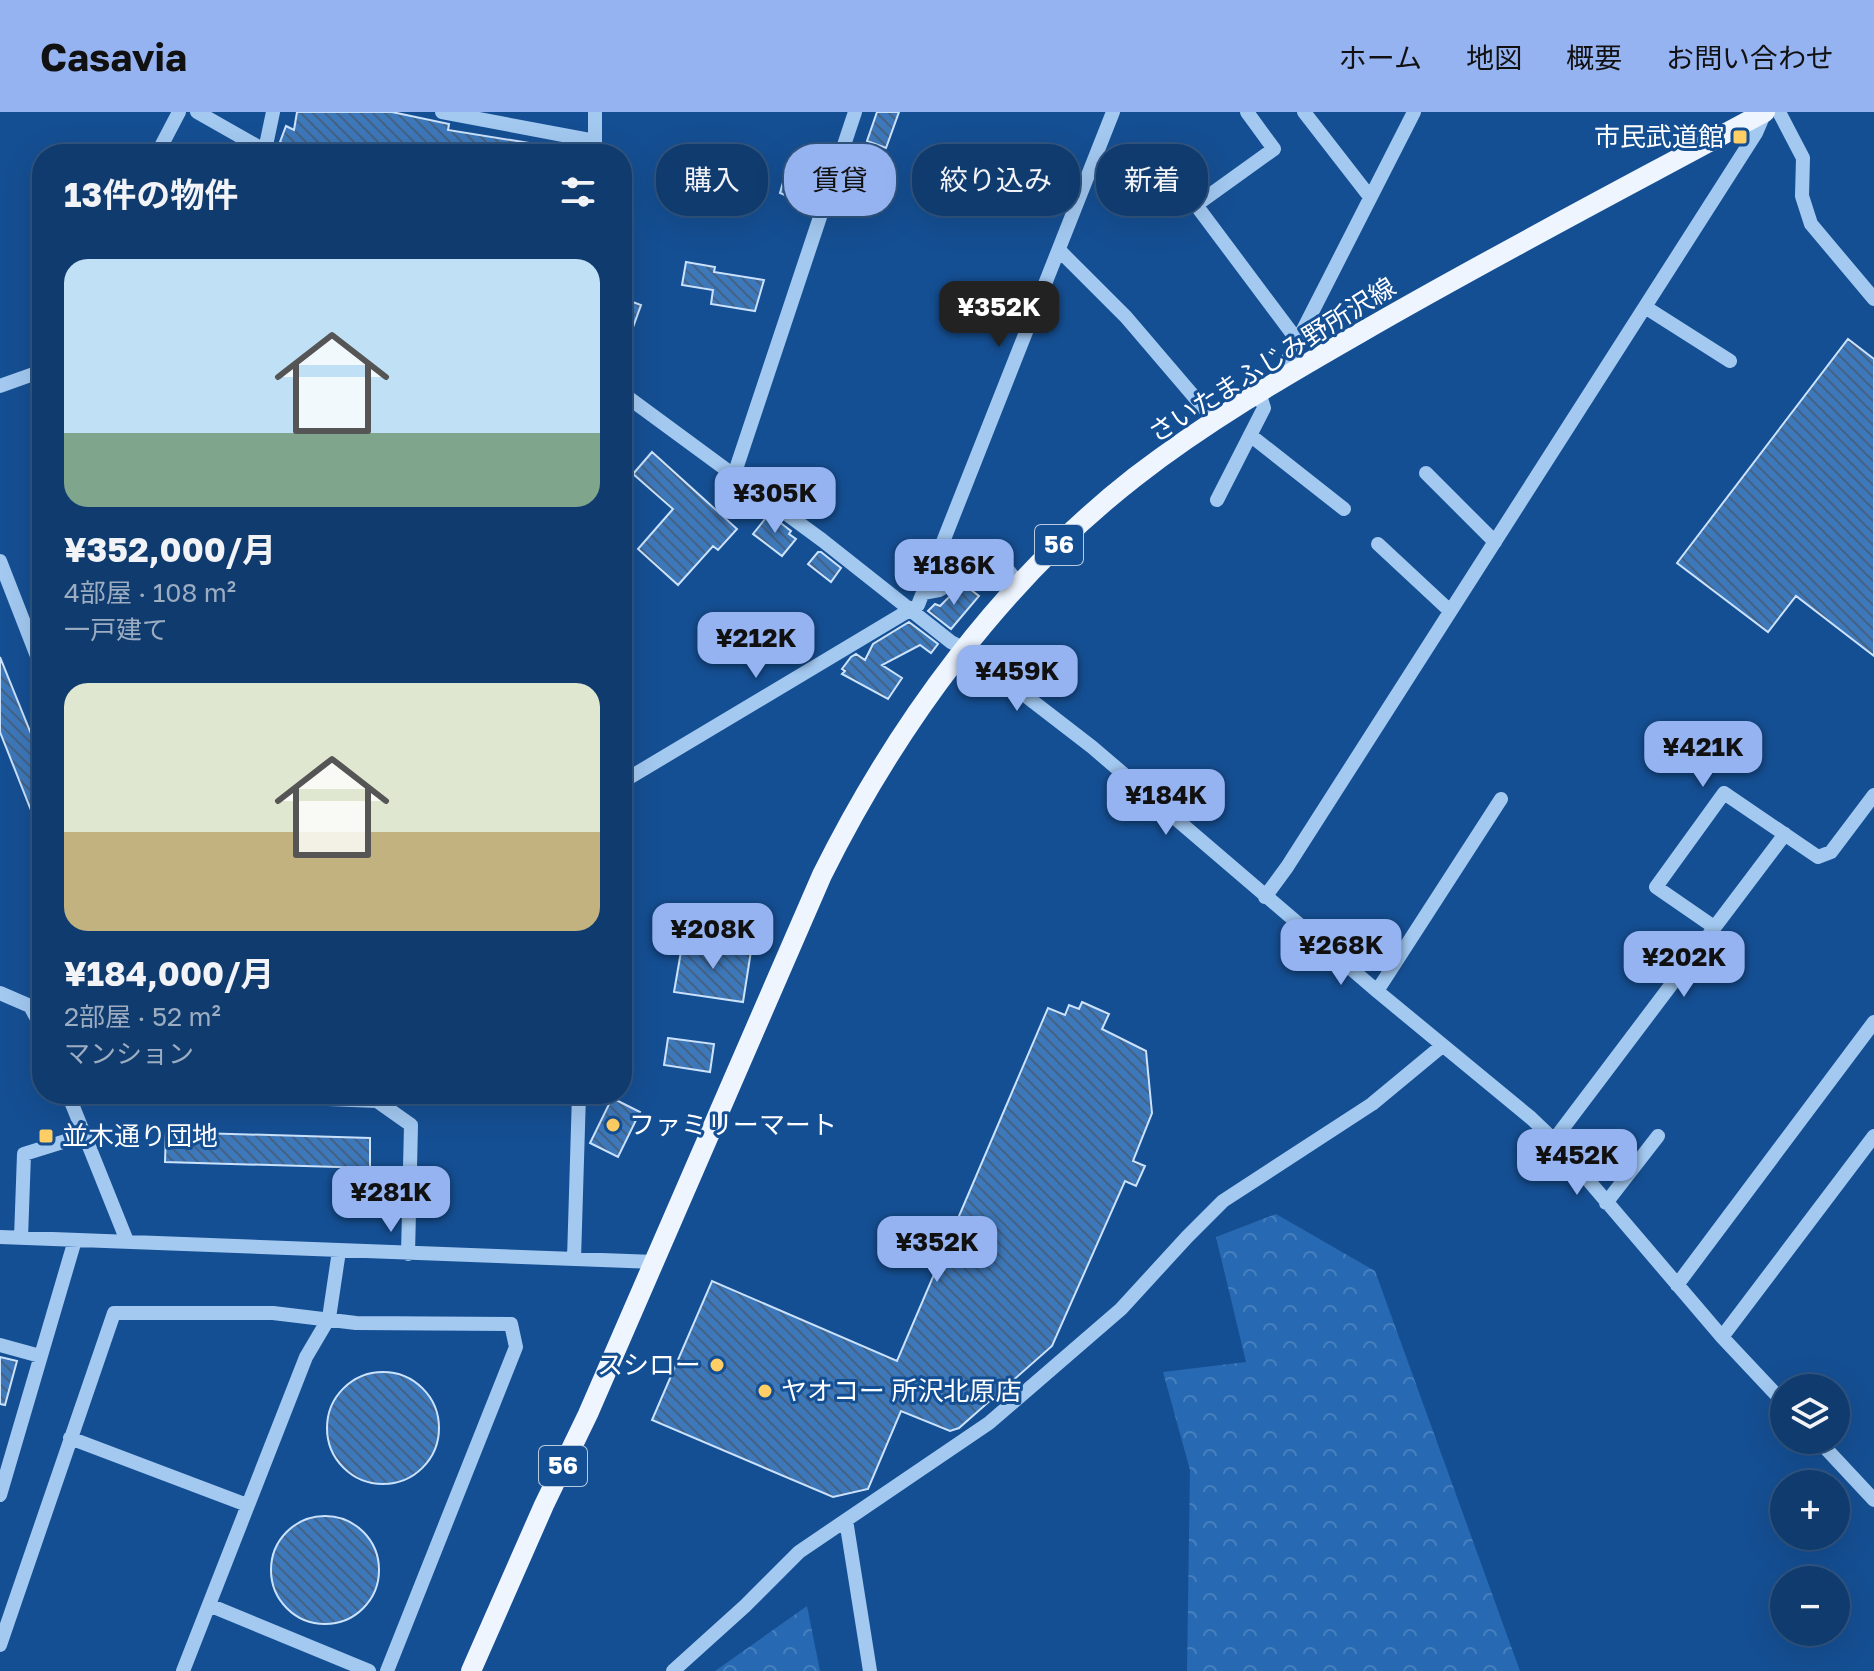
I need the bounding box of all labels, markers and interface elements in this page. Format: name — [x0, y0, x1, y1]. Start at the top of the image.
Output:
text: Casavia — [40, 34, 187, 79]
text: ホーム — [1339, 41, 1422, 74]
text: 地図 — [1466, 41, 1522, 74]
text: 概要 — [1566, 41, 1622, 74]
text: お問い合わせ — [1666, 41, 1834, 74]
place label: 市民武道館 — [1594, 121, 1724, 152]
marker: 市民武道館 — [1731, 128, 1749, 146]
chip: 購入 — [656, 144, 768, 216]
chip: 賃貸 — [784, 144, 896, 216]
chip: 絞り込み — [912, 144, 1080, 216]
chip: 新着 — [1096, 144, 1208, 216]
icon: filters — [556, 170, 600, 214]
text: 13件の物件 — [64, 174, 238, 214]
street label: さいたまふじみ野所沢線 — [1143, 271, 1401, 448]
pin: ¥352K — [943, 281, 1055, 349]
text: ¥352K — [957, 291, 1041, 322]
icon: home — [260, 311, 404, 455]
pin: ¥305K — [719, 467, 831, 535]
text: ¥305K — [733, 477, 817, 508]
road number: 56 — [1035, 525, 1083, 565]
text: ¥352,000/月 — [64, 529, 276, 569]
pin: ¥186K — [898, 539, 1010, 607]
text: ¥186K — [913, 549, 995, 580]
text: 4部屋 · 108 m² — [64, 577, 236, 608]
pin: ¥212K — [700, 612, 812, 680]
text: 一戸建て — [64, 614, 168, 645]
text: ¥212K — [715, 622, 797, 653]
pin: ¥459K — [961, 645, 1073, 713]
text: ¥459K — [975, 655, 1059, 686]
pin: ¥421K — [1647, 721, 1759, 789]
text: ¥421K — [1662, 731, 1744, 762]
icon: home — [260, 735, 404, 879]
pin: ¥184K — [1110, 769, 1222, 837]
text: ¥184K — [1125, 779, 1207, 810]
pin: ¥208K — [657, 903, 769, 971]
text: ¥208K — [670, 913, 756, 944]
pin: ¥268K — [1285, 919, 1397, 987]
text: ¥268K — [1298, 929, 1384, 960]
pin: ¥202K — [1628, 931, 1740, 999]
text: ¥202K — [1642, 941, 1726, 972]
text: ¥184,000/月 — [64, 953, 274, 993]
text: 2部屋 · 52 m² — [64, 1001, 221, 1032]
text: マンション — [64, 1038, 194, 1069]
place label: ファミリーマート — [629, 1109, 837, 1140]
marker: ファミリーマート — [604, 1116, 622, 1134]
place label: 並木通り団地 — [62, 1120, 218, 1151]
marker: 並木通り団地 — [37, 1127, 55, 1145]
pin: ¥452K — [1521, 1129, 1633, 1197]
text: ¥452K — [1535, 1139, 1619, 1170]
pin: ¥281K — [335, 1166, 447, 1234]
text: ¥281K — [350, 1176, 432, 1207]
pin: ¥352K — [881, 1216, 993, 1284]
text: ¥352K — [895, 1226, 979, 1257]
place label: スシロー — [597, 1349, 701, 1380]
marker: スシロー — [708, 1356, 726, 1374]
map controls — [1770, 1374, 1850, 1646]
button: layers — [1770, 1374, 1850, 1454]
place label: ヤオコー 所沢北原店 — [781, 1375, 1022, 1406]
marker: ヤオコー 所沢北原店 — [756, 1382, 774, 1400]
road number: 56 — [539, 1446, 587, 1486]
button: + — [1770, 1470, 1850, 1550]
button: − — [1770, 1566, 1850, 1646]

